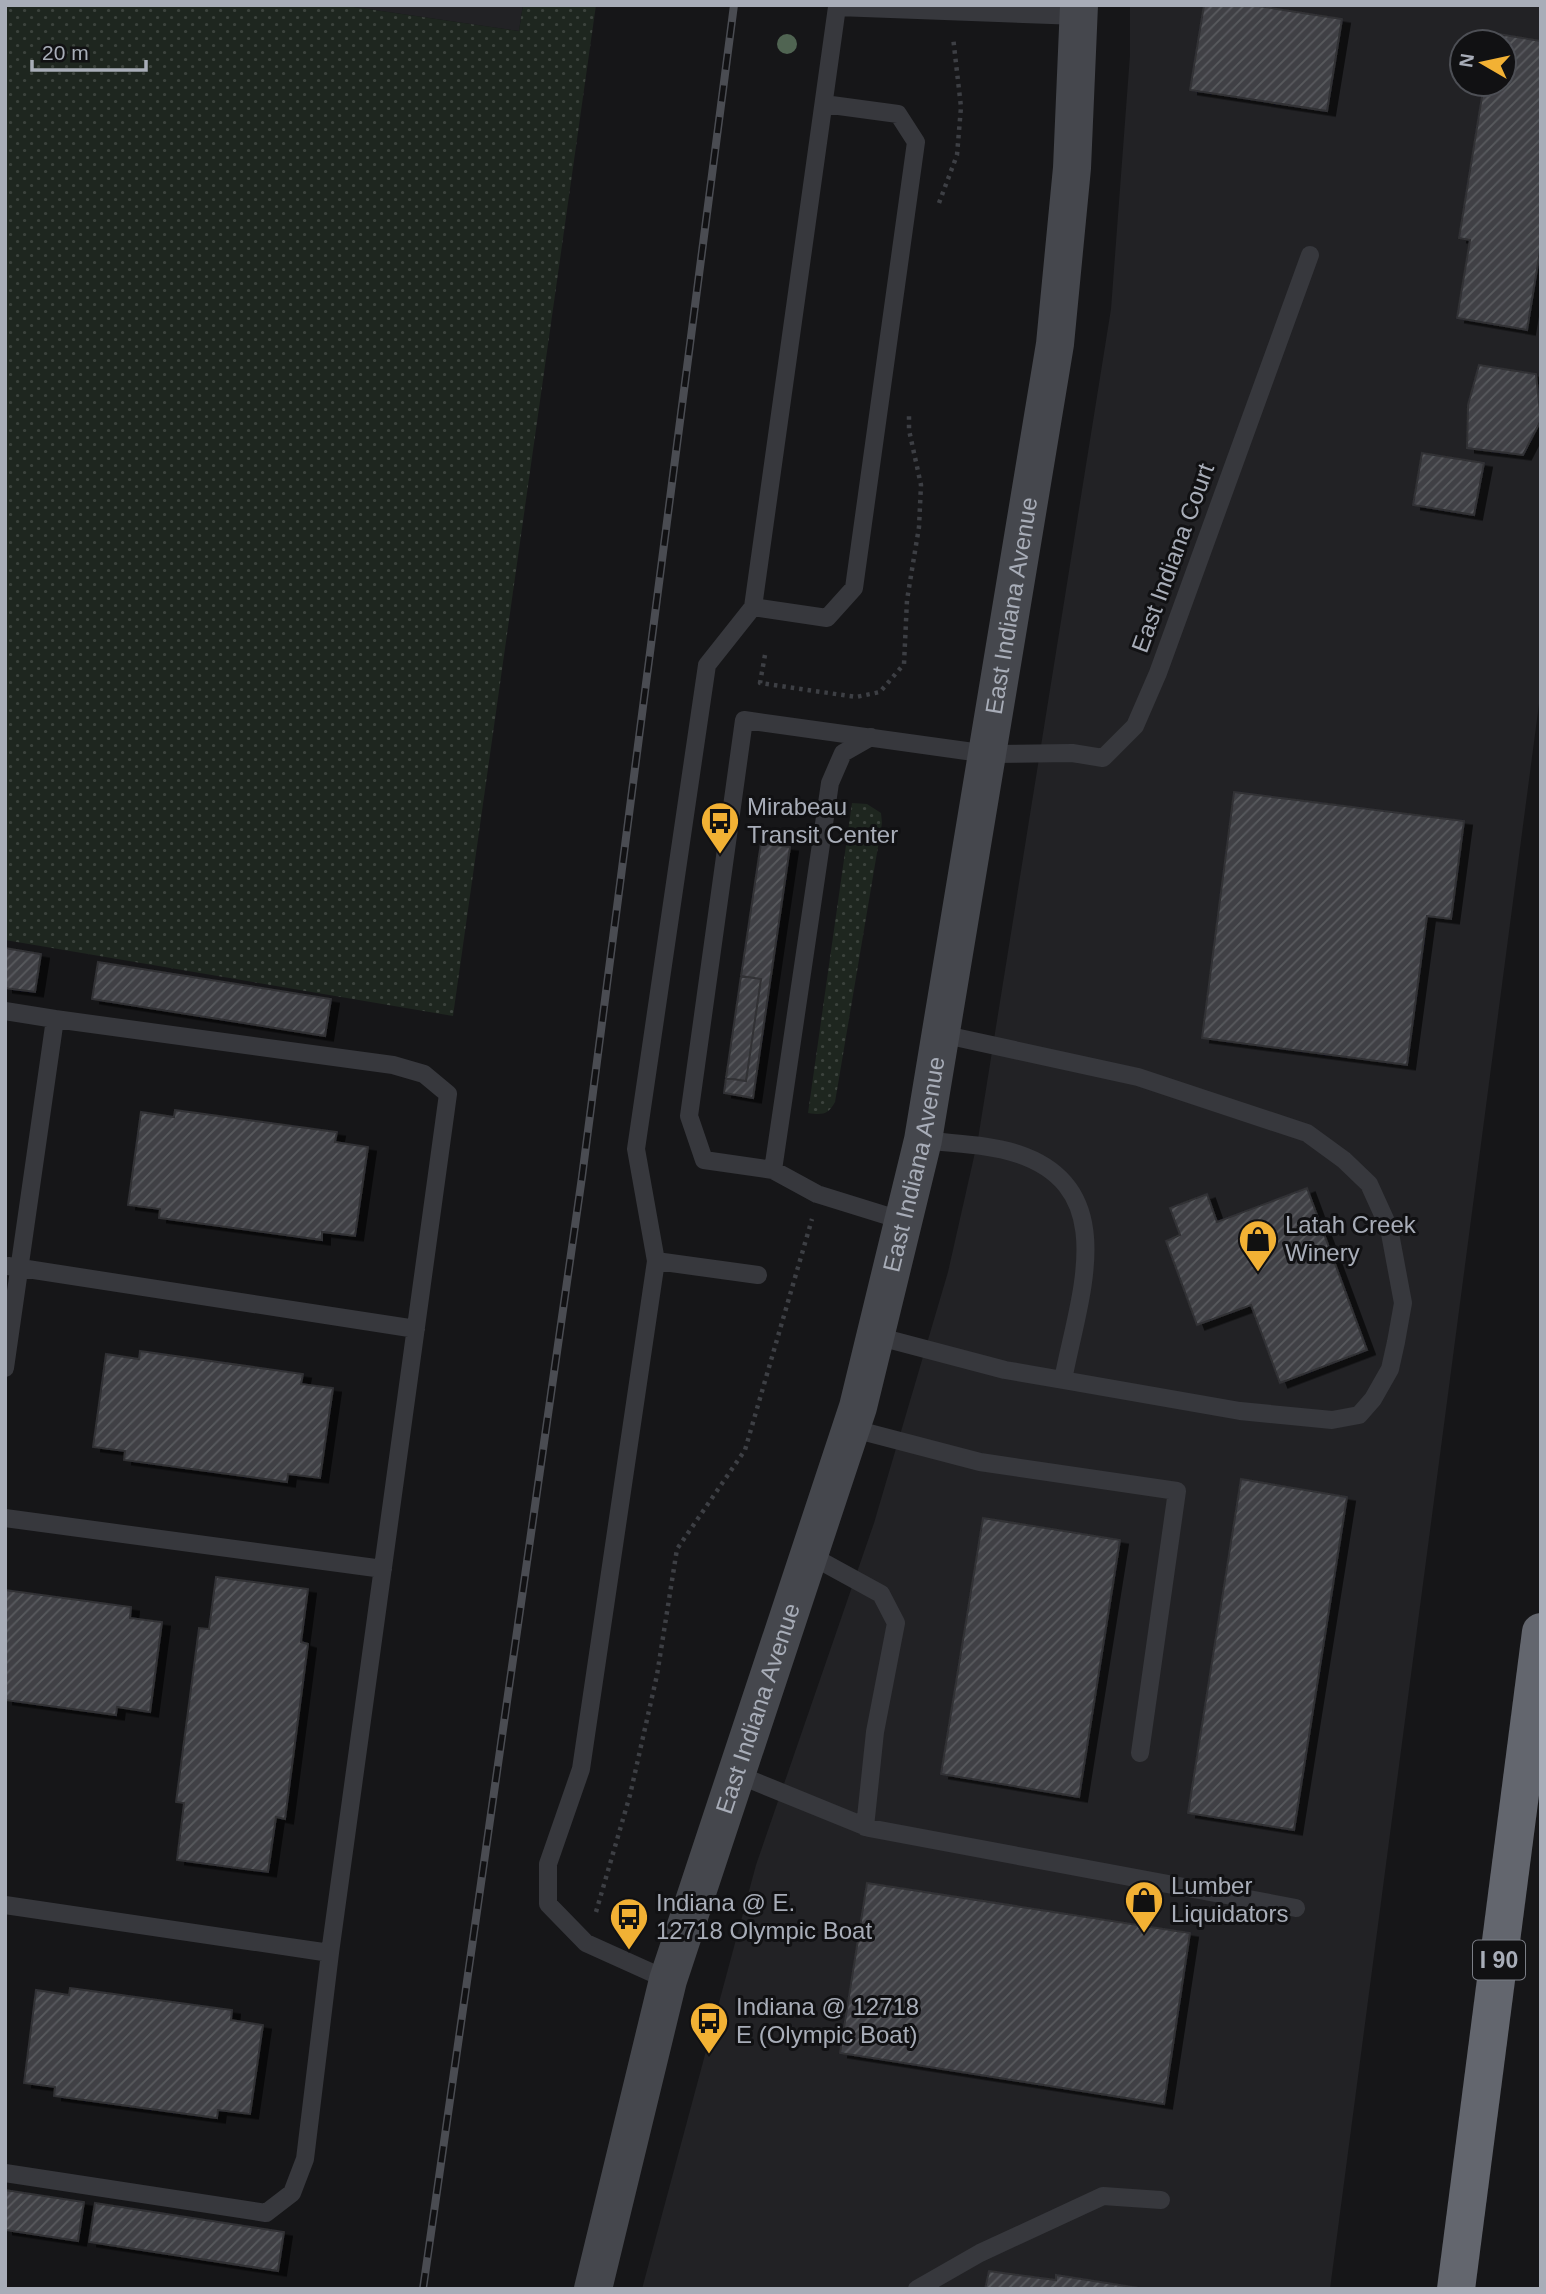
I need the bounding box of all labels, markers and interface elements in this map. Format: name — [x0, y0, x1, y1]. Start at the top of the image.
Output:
scale bar — [32, 28, 145, 72]
north arrow — [1448, 28, 1518, 98]
text: 20 m — [42, 41, 89, 64]
text: N — [1455, 52, 1478, 69]
street label: East Indiana Court — [1126, 460, 1219, 656]
street label: East Indiana Avenue — [980, 495, 1042, 716]
place label: Mirabeau Transit Center — [747, 793, 898, 848]
bus stop icon: Mirabeau Transit Center — [699, 800, 741, 855]
street label: East Indiana Avenue — [877, 1054, 950, 1275]
place label: Latah Creek Winery — [1285, 1211, 1417, 1266]
shop icon: Latah Creek Winery — [1237, 1218, 1279, 1273]
street label: East Indiana Avenue — [710, 1600, 805, 1817]
place label: Lumber Liquidators — [1171, 1872, 1288, 1927]
shop icon: Lumber Liquidators — [1123, 1879, 1165, 1934]
place label: Indiana @ E. 12718 Olympic Boat — [656, 1889, 872, 1944]
bus stop icon: Indiana @ E. 12718 Olympic Boat — [608, 1896, 650, 1951]
road number: I 90 — [1473, 1940, 1525, 1980]
place label: Indiana @ 12718 E (Olympic Boat) — [736, 1993, 919, 2048]
bus stop icon: Indiana @ 12718 E (Olympic Boat) — [688, 2000, 730, 2055]

